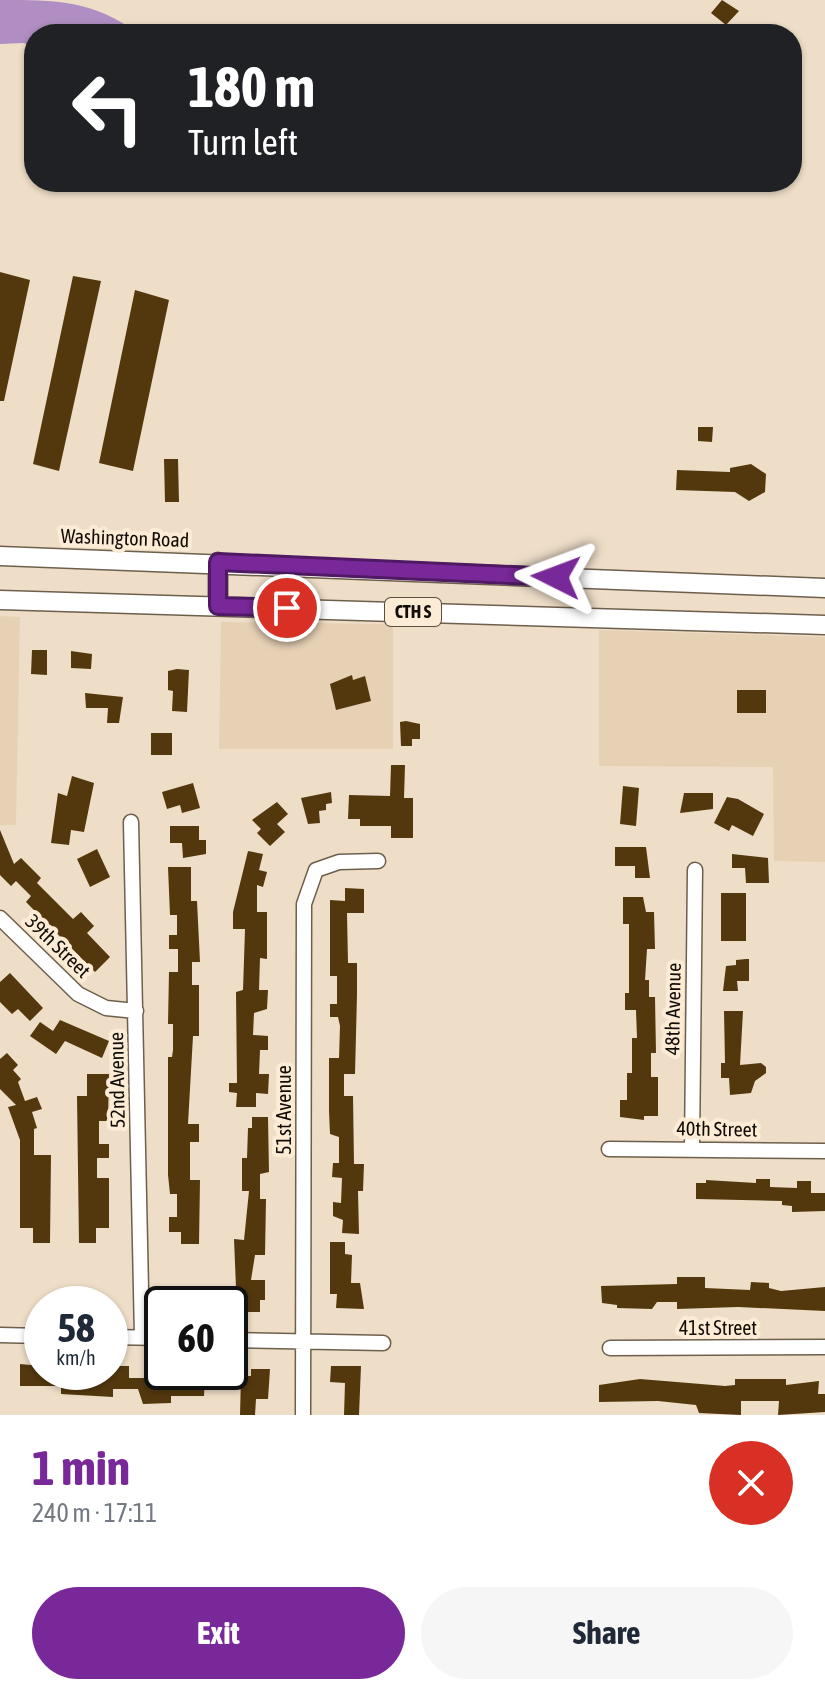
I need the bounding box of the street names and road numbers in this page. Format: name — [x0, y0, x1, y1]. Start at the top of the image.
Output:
street label: Washington Road — [60, 524, 190, 551]
road number: CTH S — [385, 598, 441, 626]
street label: 39th Street — [21, 909, 96, 982]
street label: 48th Avenue — [660, 963, 685, 1055]
street label: 52nd Avenue — [104, 1032, 129, 1128]
street label: 51st Avenue — [272, 1065, 295, 1155]
street label: 40th Street — [676, 1116, 758, 1141]
street label: 41st Street — [679, 1316, 757, 1339]

